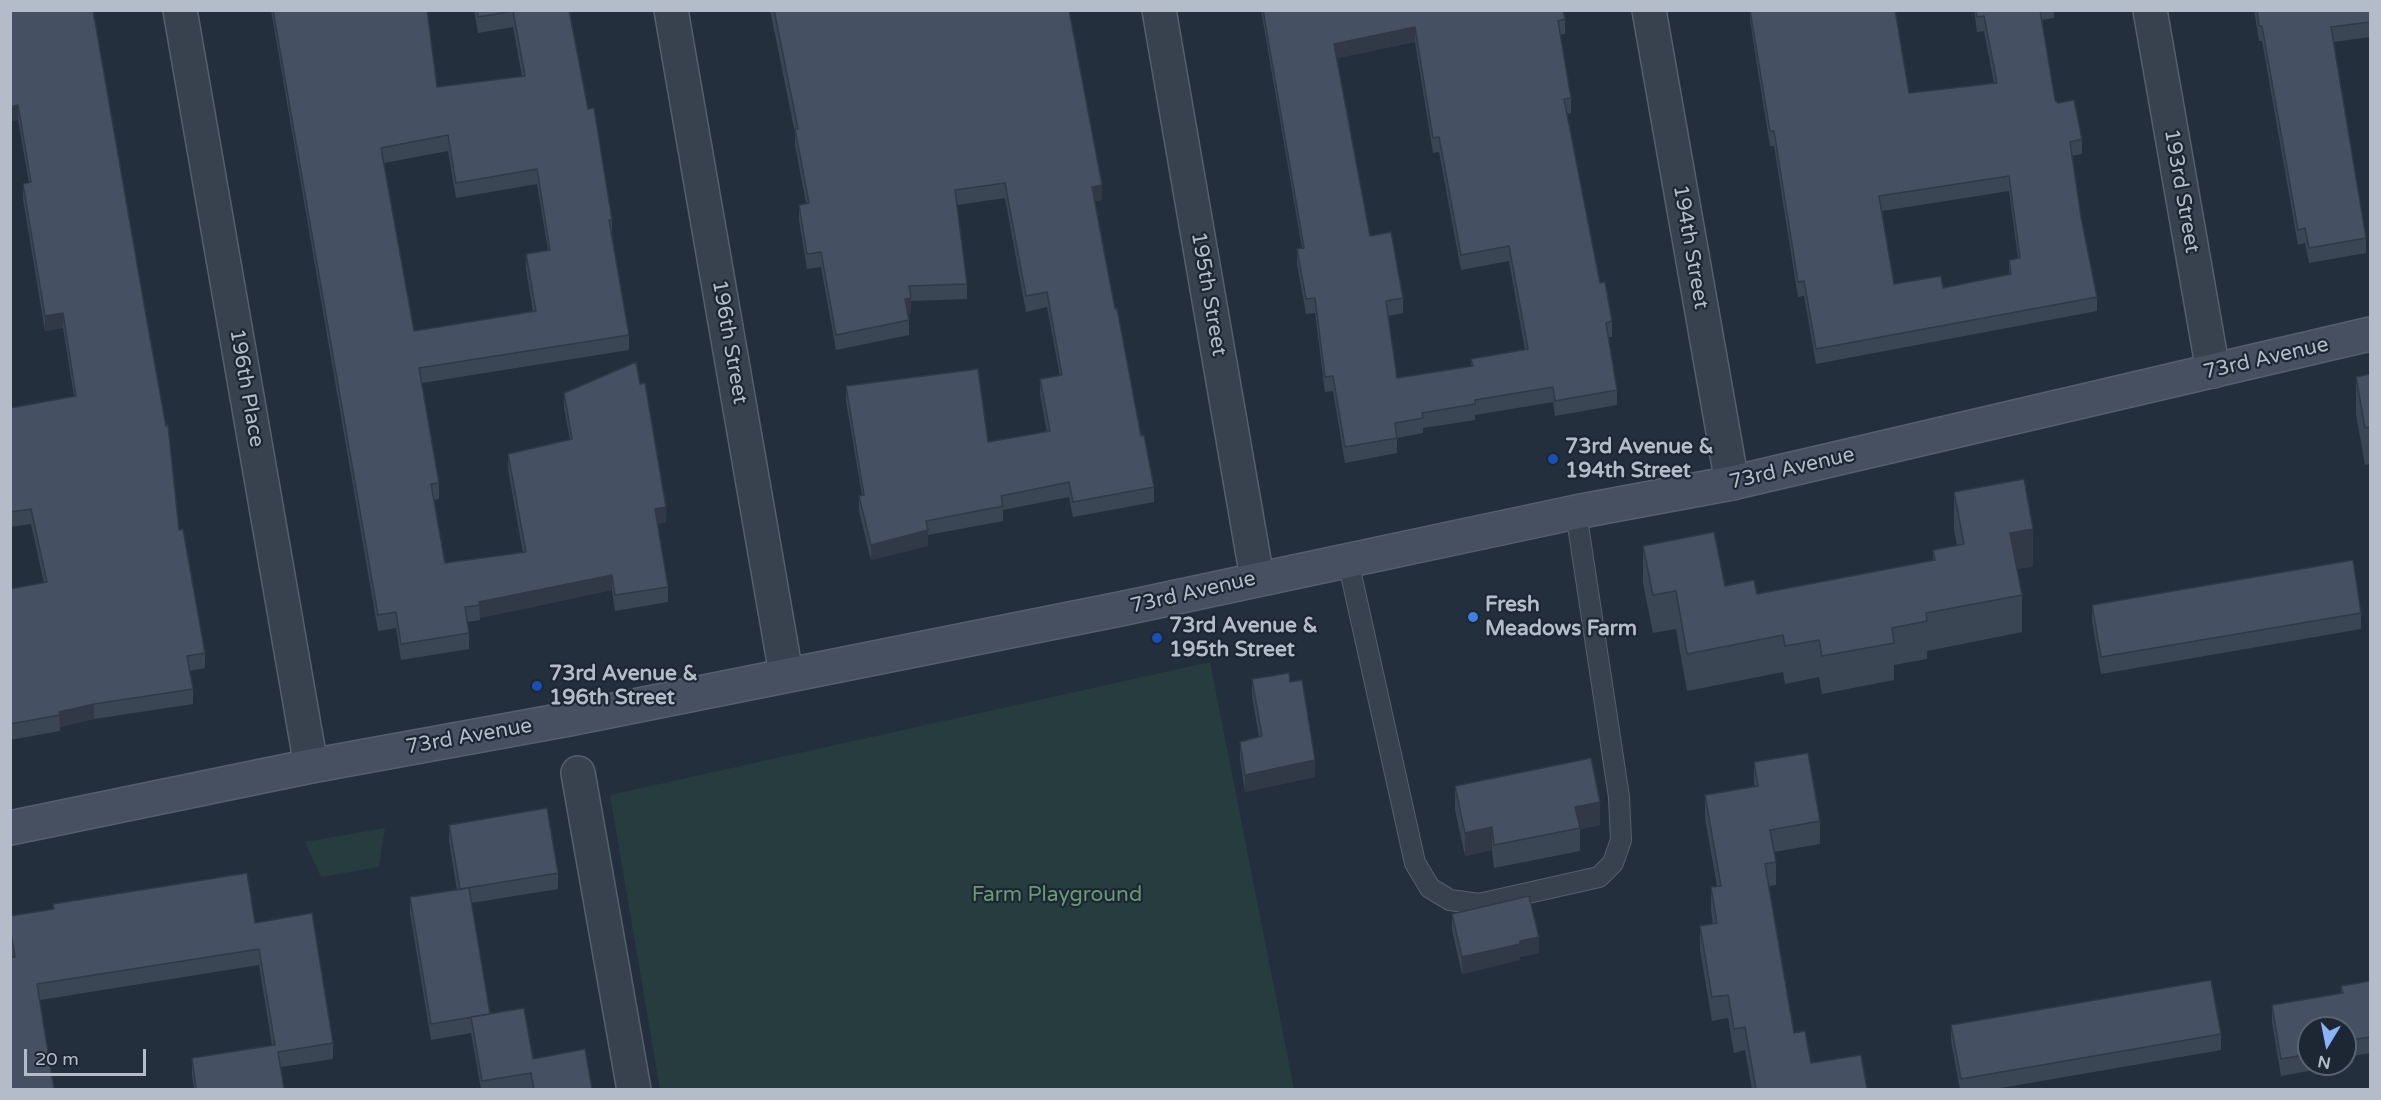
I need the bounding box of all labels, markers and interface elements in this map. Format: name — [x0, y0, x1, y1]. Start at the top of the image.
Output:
street label: 193rd Street — [2158, 127, 2204, 255]
street label: 194th Street — [1667, 183, 1713, 311]
street label: 195th Street — [1185, 230, 1231, 358]
street label: 196th Street — [706, 278, 752, 406]
street label: 196th Place — [223, 327, 269, 449]
street label: 73rd Avenue — [2201, 332, 2331, 386]
place label: 73rd Avenue & 194th Street — [1565, 434, 1714, 484]
street label: 73rd Avenue — [1727, 442, 1857, 496]
marker: 73rd Avenue & 194th Street — [1546, 452, 1560, 466]
street label: 73rd Avenue — [1128, 566, 1258, 620]
place label: Fresh Meadows Farm — [1485, 592, 1637, 642]
marker: Fresh Meadows Farm — [1466, 610, 1480, 624]
place label: 73rd Avenue & 195th Street — [1169, 613, 1318, 663]
marker: 73rd Avenue & 195th Street — [1150, 631, 1164, 645]
place label: 73rd Avenue & 196th Street — [549, 661, 698, 711]
marker: 73rd Avenue & 196th Street — [530, 679, 544, 693]
street label: 73rd Avenue — [404, 713, 534, 761]
park label: Farm Playground — [972, 882, 1142, 908]
north arrow — [2297, 1016, 2357, 1076]
scale bar — [27, 1037, 148, 1075]
text: 20 m — [35, 1048, 79, 1070]
text: N — [2316, 1051, 2332, 1073]

